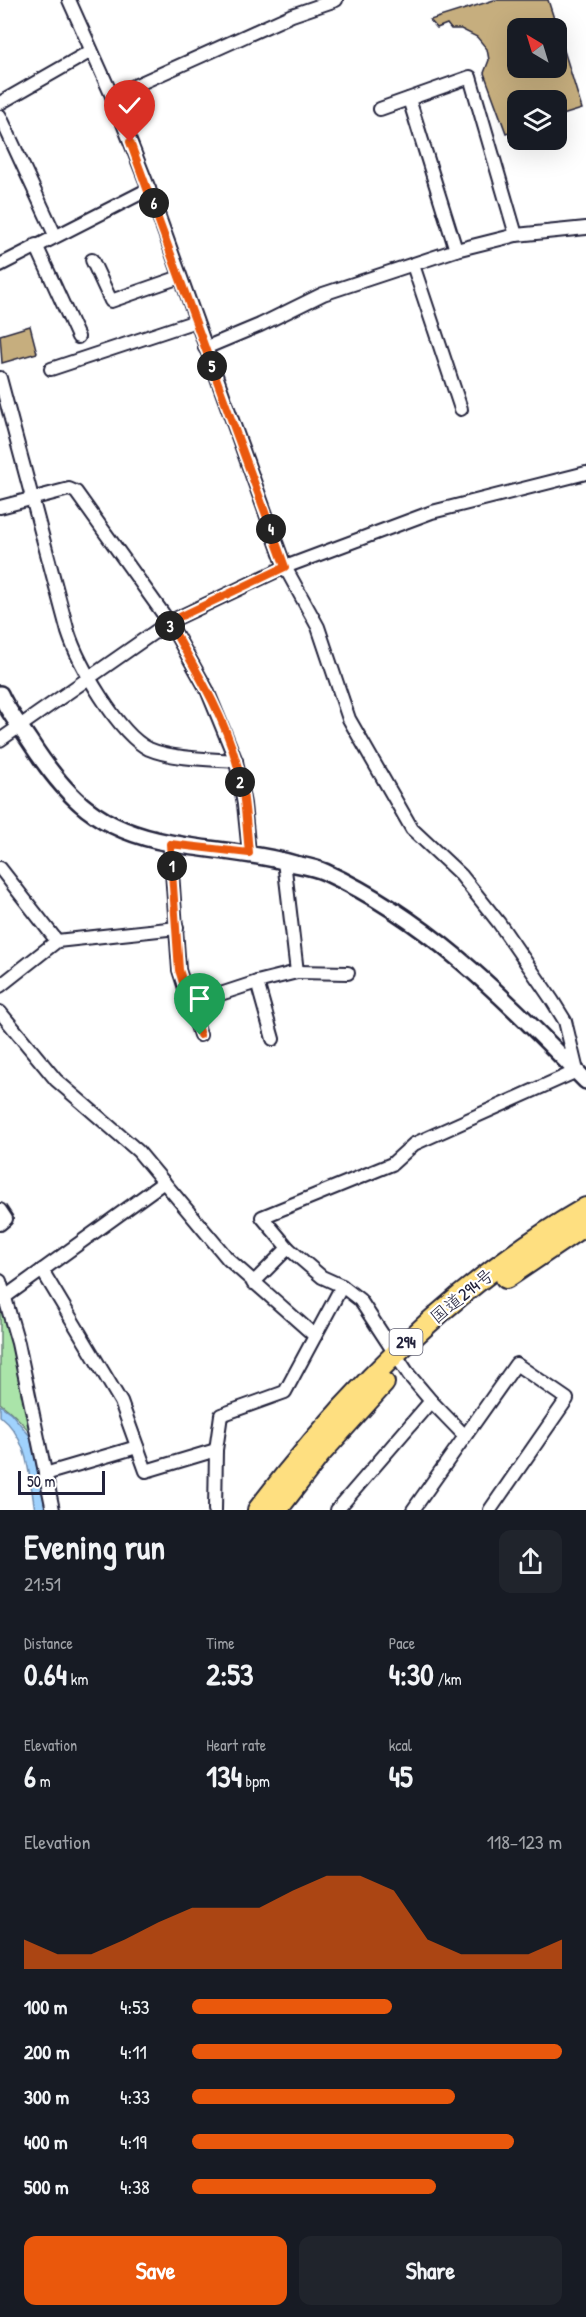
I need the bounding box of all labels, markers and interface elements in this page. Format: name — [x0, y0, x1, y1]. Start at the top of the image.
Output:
north arrow — [507, 18, 567, 78]
map controls — [507, 18, 567, 150]
pin — [104, 80, 155, 142]
icon: check — [113, 89, 146, 122]
button: layers — [507, 90, 567, 150]
pin: 6 — [139, 188, 169, 218]
text: 6 — [151, 192, 157, 214]
pin: 5 — [197, 351, 227, 381]
text: 5 — [209, 355, 215, 377]
pin: 4 — [256, 514, 286, 544]
text: 4 — [268, 518, 274, 540]
pin: 3 — [155, 611, 185, 641]
text: 3 — [166, 615, 174, 637]
pin: 2 — [225, 767, 255, 797]
text: 2 — [236, 771, 244, 793]
pin: 1 — [157, 851, 187, 881]
text: 1 — [169, 855, 175, 877]
pin — [174, 973, 225, 1035]
icon: arrive — [183, 982, 216, 1015]
street label: 国道294号 — [424, 1262, 499, 1329]
road number: 294 — [390, 1329, 422, 1355]
scale bar — [18, 1468, 105, 1496]
text: 50 m — [27, 1470, 56, 1492]
text: Evening run — [24, 1525, 165, 1569]
button: share — [499, 1530, 562, 1593]
text: 21:51 — [24, 1570, 61, 1597]
text: Distance — [24, 1632, 73, 1654]
text: Time — [206, 1632, 235, 1654]
text: Pace — [389, 1632, 415, 1654]
text: 0.64 — [24, 1654, 67, 1694]
text: 2:53 — [206, 1654, 253, 1694]
text: 4:30 — [389, 1654, 434, 1694]
text: km — [67, 1668, 88, 1690]
text: /km — [434, 1668, 462, 1690]
text: Elevation — [24, 1734, 77, 1756]
text: Heart rate — [206, 1734, 266, 1756]
text: kcal — [389, 1734, 412, 1756]
text: 6 — [24, 1756, 36, 1796]
text: 134 — [206, 1756, 242, 1796]
text: 45 — [389, 1756, 413, 1796]
text: m — [36, 1770, 51, 1792]
text: bpm — [242, 1770, 270, 1792]
text: Elevation — [24, 1828, 90, 1855]
text: 118–123 m — [487, 1828, 562, 1855]
text: 100 m — [24, 1993, 67, 2020]
text: 4:53 — [120, 1993, 150, 2020]
text: 200 m — [24, 2038, 69, 2065]
text: 4:11 — [120, 2038, 147, 2065]
text: 300 m — [24, 2083, 69, 2110]
text: 4:33 — [120, 2083, 150, 2110]
text: 400 m — [24, 2128, 68, 2155]
text: 4:19 — [120, 2128, 147, 2155]
text: 500 m — [24, 2173, 69, 2200]
text: 4:38 — [120, 2173, 150, 2200]
button: Save — [24, 2236, 287, 2305]
button: Share — [299, 2236, 562, 2305]

